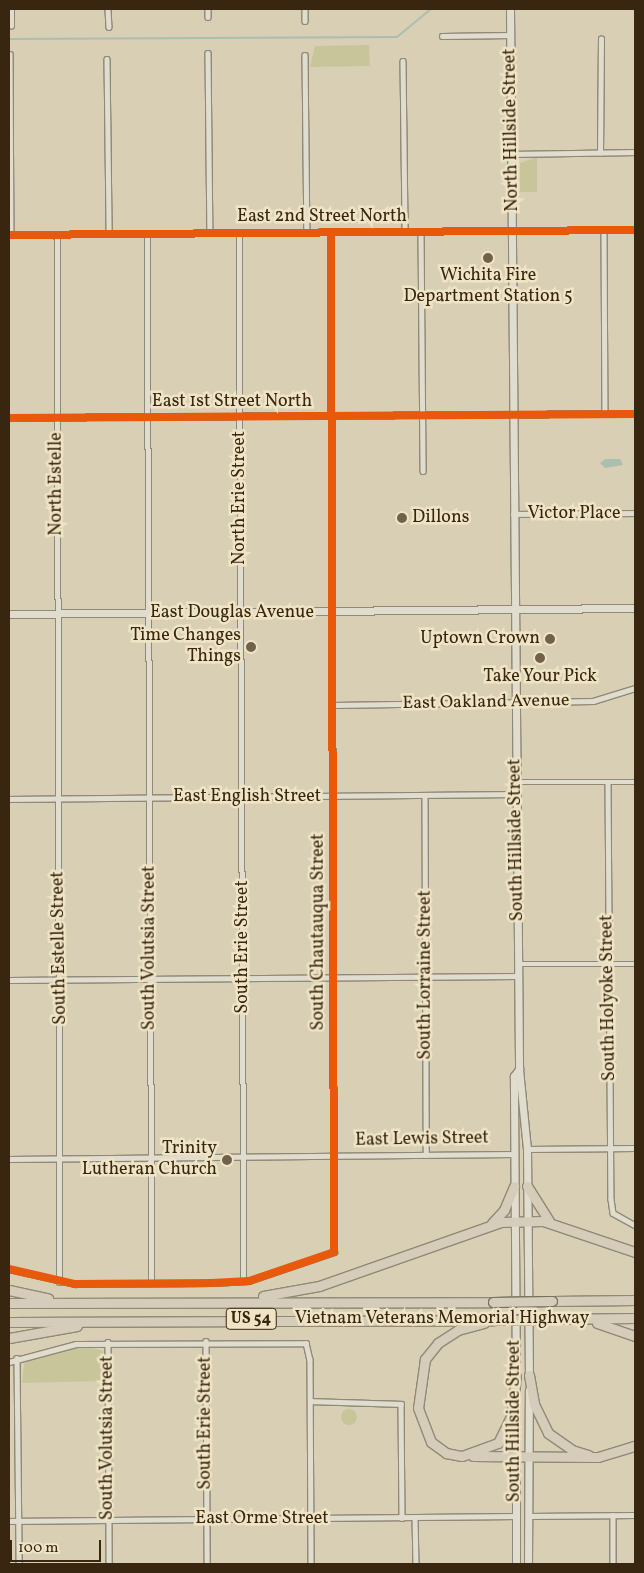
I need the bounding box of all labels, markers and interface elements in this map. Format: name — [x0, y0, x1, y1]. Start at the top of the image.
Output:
street label: North Hillside Street — [500, 48, 524, 212]
street label: East 2nd Street North — [237, 206, 407, 228]
marker: Wichita Fire Department Station 5 — [482, 252, 494, 264]
place label: Wichita Fire Department Station 5 — [403, 266, 573, 308]
street label: East 1st Street North — [152, 391, 312, 413]
street label: North Erie Street — [229, 431, 251, 565]
street label: North Estelle — [46, 432, 68, 536]
street label: Victor Place — [527, 503, 621, 525]
place label: Dillons — [412, 507, 469, 529]
marker: Dillons — [396, 512, 408, 524]
street label: East Douglas Avenue — [150, 602, 314, 624]
place label: Time Changes Things — [130, 626, 241, 669]
place label: Uptown Crown — [420, 628, 540, 650]
marker: Uptown Crown — [544, 633, 556, 645]
marker: Time Changes Things — [245, 641, 257, 653]
marker: Take Your Pick — [534, 652, 546, 664]
place label: Take Your Pick — [483, 666, 597, 688]
street label: East Oakland Avenue — [402, 691, 570, 715]
street label: South Hillside Street — [505, 759, 529, 921]
street label: East English Street — [173, 786, 321, 808]
street label: South Chautauqua Street — [308, 833, 330, 1031]
street label: South Volutsia Street — [139, 865, 161, 1031]
street label: South Estelle Street — [48, 871, 72, 1025]
street label: South Erie Street — [232, 880, 254, 1014]
street label: South Lorraine Street — [415, 890, 437, 1060]
street label: South Holyoke Street — [597, 915, 621, 1081]
street label: East Lewis Street — [355, 1128, 489, 1152]
place label: Trinity Lutheran Church — [82, 1139, 217, 1182]
marker: Trinity Lutheran Church — [221, 1154, 233, 1166]
road number: US 54 — [225, 1306, 277, 1332]
street label: Vietnam Veterans Memorial Highway — [295, 1308, 589, 1330]
street label: South Hillside Street — [504, 1340, 526, 1502]
street label: South Volutsia Street — [97, 1355, 119, 1521]
street label: South Erie Street — [195, 1356, 217, 1490]
street label: East Orme Street — [195, 1508, 329, 1530]
scale bar — [12, 1530, 104, 1562]
text: 100 m — [18, 1538, 58, 1559]

